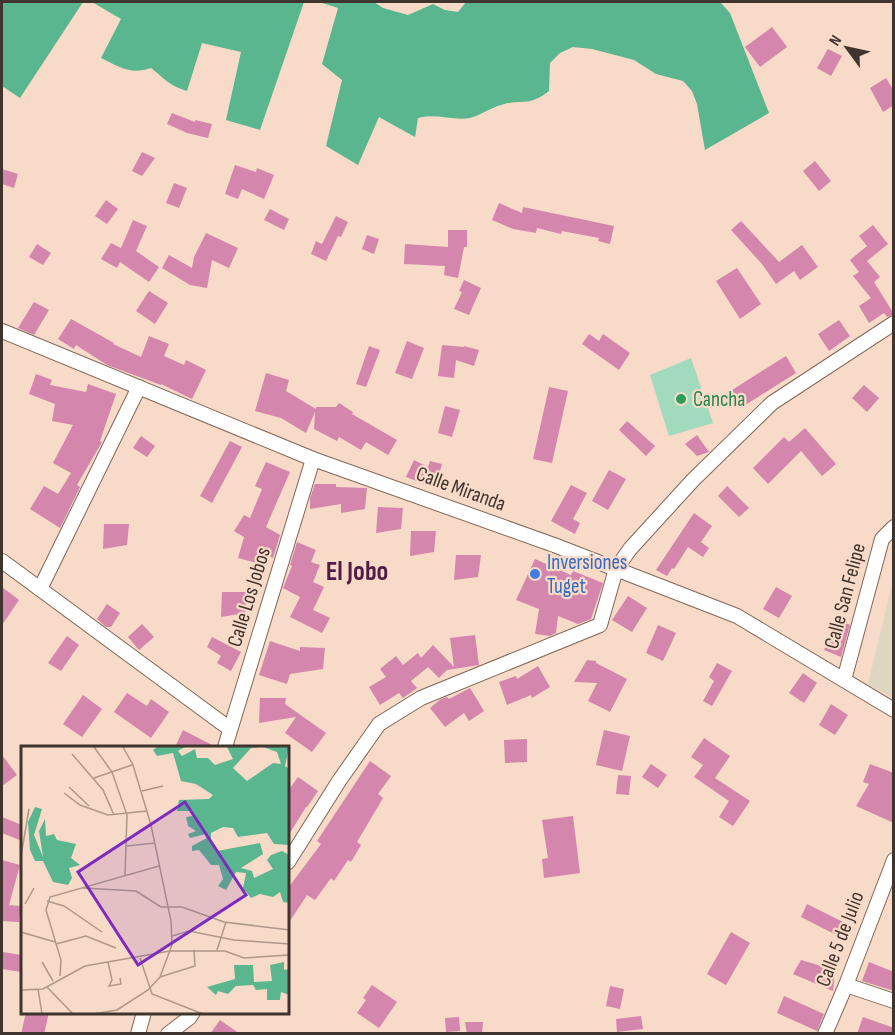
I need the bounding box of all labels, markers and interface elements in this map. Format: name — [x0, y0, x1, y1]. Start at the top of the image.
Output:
north arrow — [817, 18, 877, 78]
text: N — [825, 32, 846, 49]
place label: Cancha — [693, 387, 745, 412]
marker: Cancha — [674, 392, 688, 406]
street label: Calle Miranda — [413, 461, 509, 517]
street label: Calle San Felipe — [819, 540, 871, 652]
street label: Calle Los Jobos — [222, 544, 276, 650]
place label: Inversiones Tuget — [547, 550, 627, 599]
district label: El Jobo — [326, 556, 388, 588]
marker: Inversiones Tuget — [528, 567, 542, 581]
inset map — [21, 746, 290, 1014]
street label: Calle 5 de Julio — [810, 888, 870, 990]

